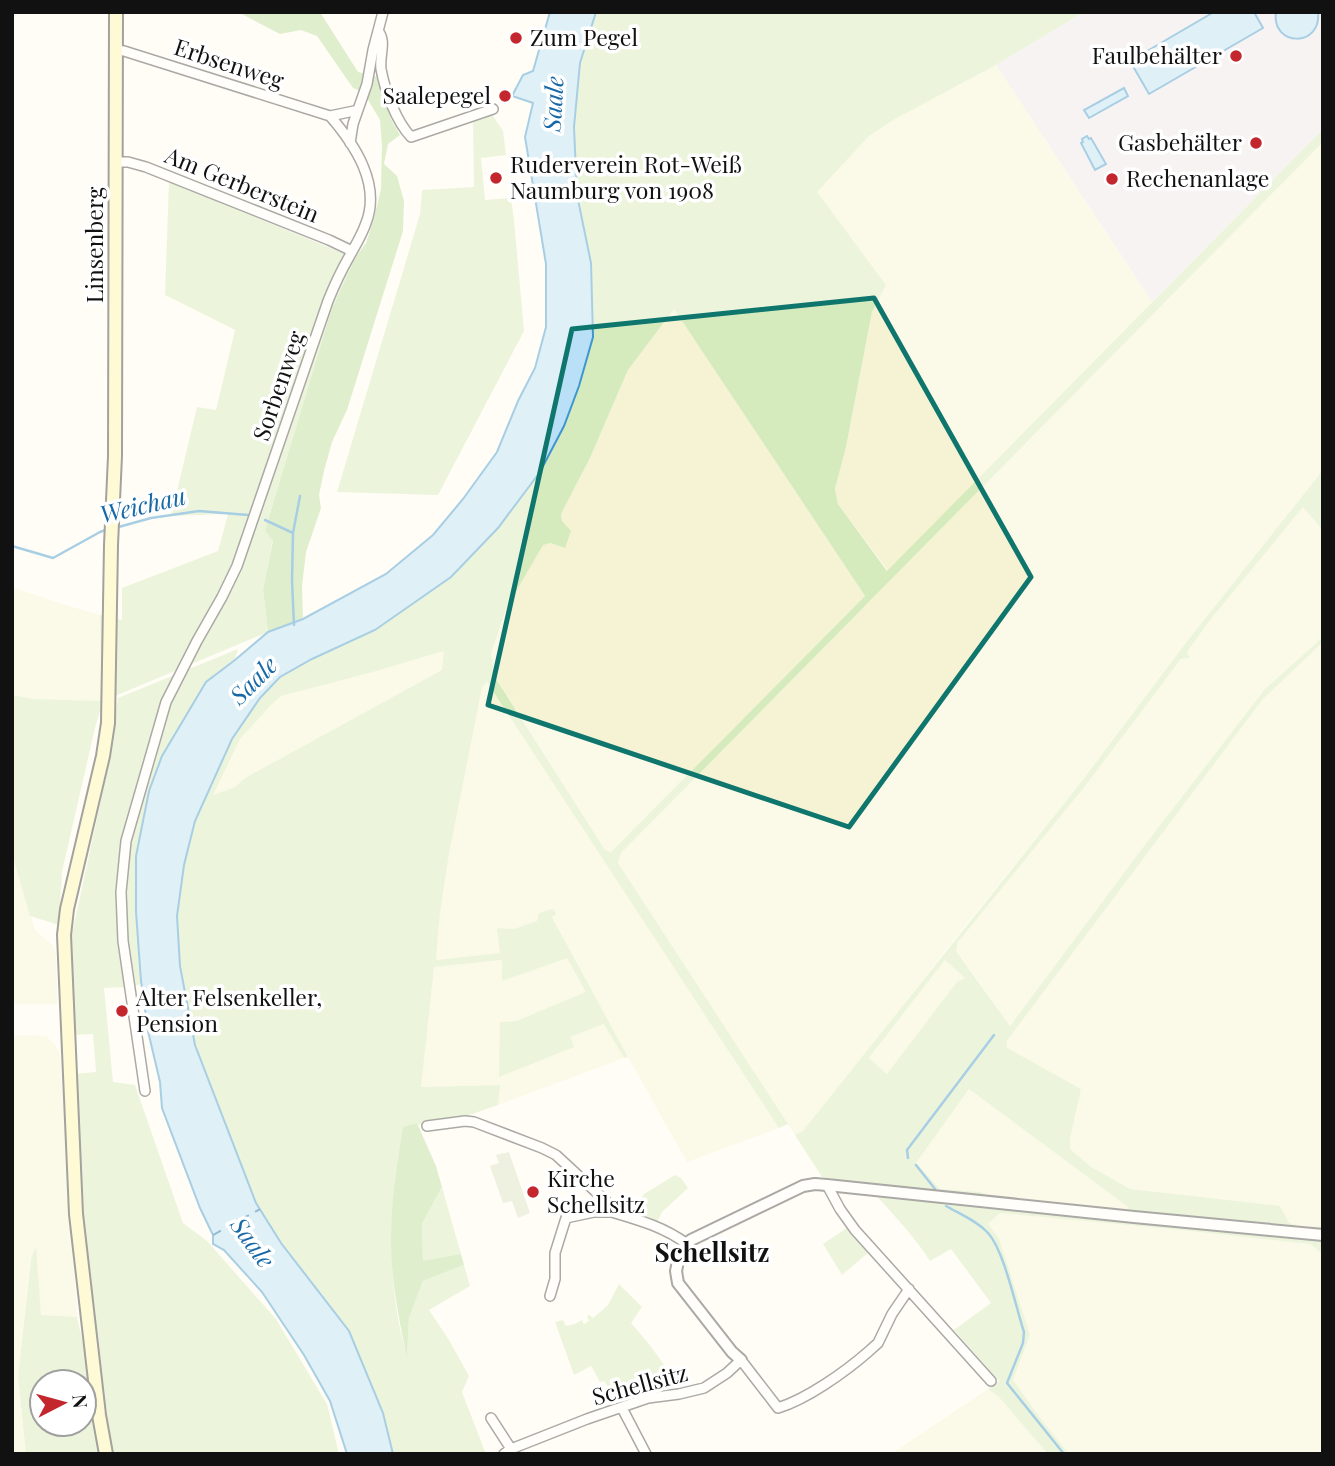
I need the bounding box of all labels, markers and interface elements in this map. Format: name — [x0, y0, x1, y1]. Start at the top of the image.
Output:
place label: Zum Pegel — [530, 21, 638, 52]
street label: Erbsenweg — [171, 30, 288, 95]
marker: Zum Pegel — [508, 30, 524, 46]
place label: Faulbehälter — [1092, 39, 1222, 70]
marker: Faulbehälter — [1228, 48, 1244, 64]
water label: Saale — [535, 75, 569, 133]
place label: Saalepegel — [383, 79, 491, 110]
marker: Saalepegel — [497, 88, 513, 104]
place label: Gasbehälter — [1118, 126, 1242, 157]
marker: Gasbehälter — [1248, 135, 1264, 151]
street label: Am Gerberstein — [160, 138, 324, 229]
place label: Ruderverein Rot-Weiß Naumburg von 1908 — [510, 148, 742, 205]
place label: Rechenanlage — [1126, 162, 1269, 193]
marker: Ruderverein Rot-Weiß Naumburg von 1908 — [488, 170, 504, 186]
marker: Rechenanlage — [1104, 171, 1120, 187]
street label: Linsenberg — [78, 187, 109, 303]
street label: Sorbenweg — [244, 326, 311, 445]
water label: Weichau — [96, 479, 189, 529]
water label: Saale — [221, 649, 283, 711]
place label: Alter Felsenkeller, Pension — [135, 981, 322, 1038]
marker: Alter Felsenkeller, Pension — [114, 1003, 130, 1019]
place label: Kirche Schellsitz — [547, 1162, 645, 1219]
marker: Kirche Schellsitz — [525, 1184, 541, 1200]
water label: Saale — [224, 1209, 283, 1274]
district label: Schellsitz — [655, 1234, 770, 1269]
street label: Schellsitz — [588, 1356, 691, 1411]
north arrow — [28, 1368, 98, 1438]
text: N — [67, 1393, 95, 1410]

